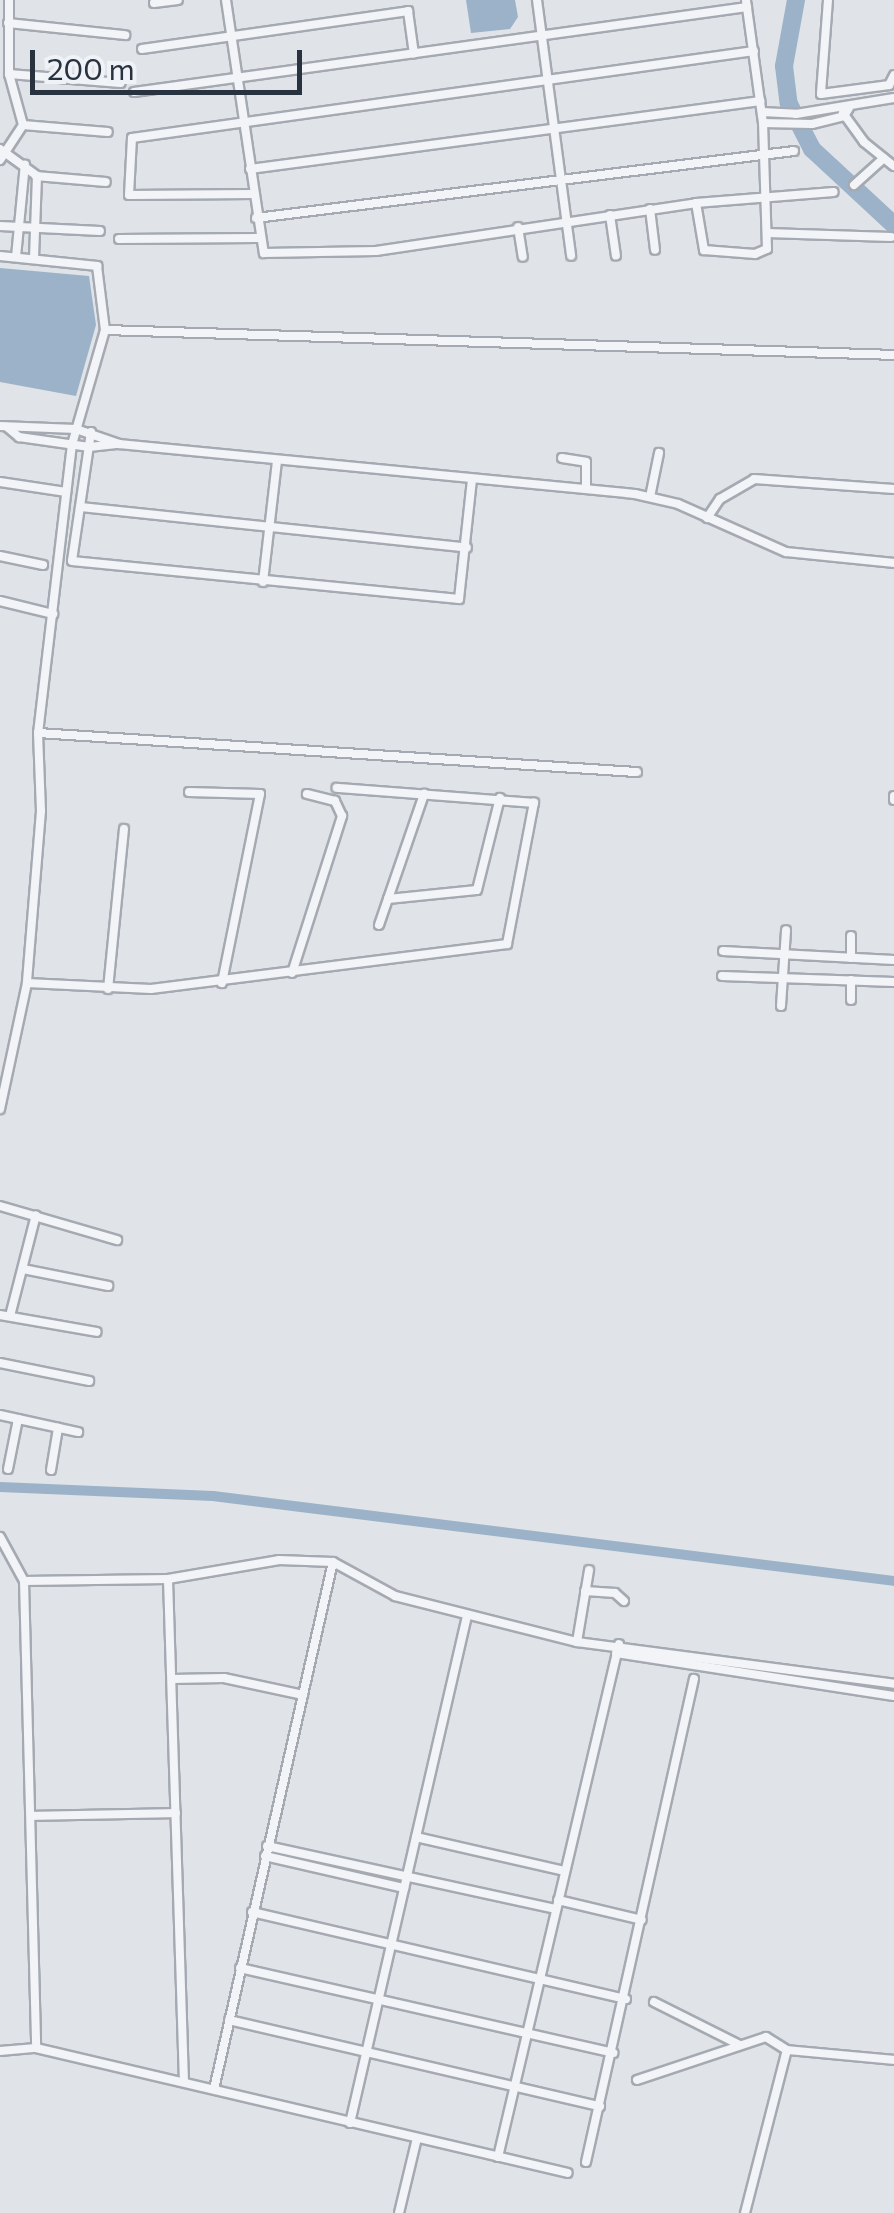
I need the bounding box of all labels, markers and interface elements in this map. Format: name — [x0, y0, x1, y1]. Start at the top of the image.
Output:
scale bar — [35, 30, 308, 92]
text: 200 m — [47, 49, 135, 86]

